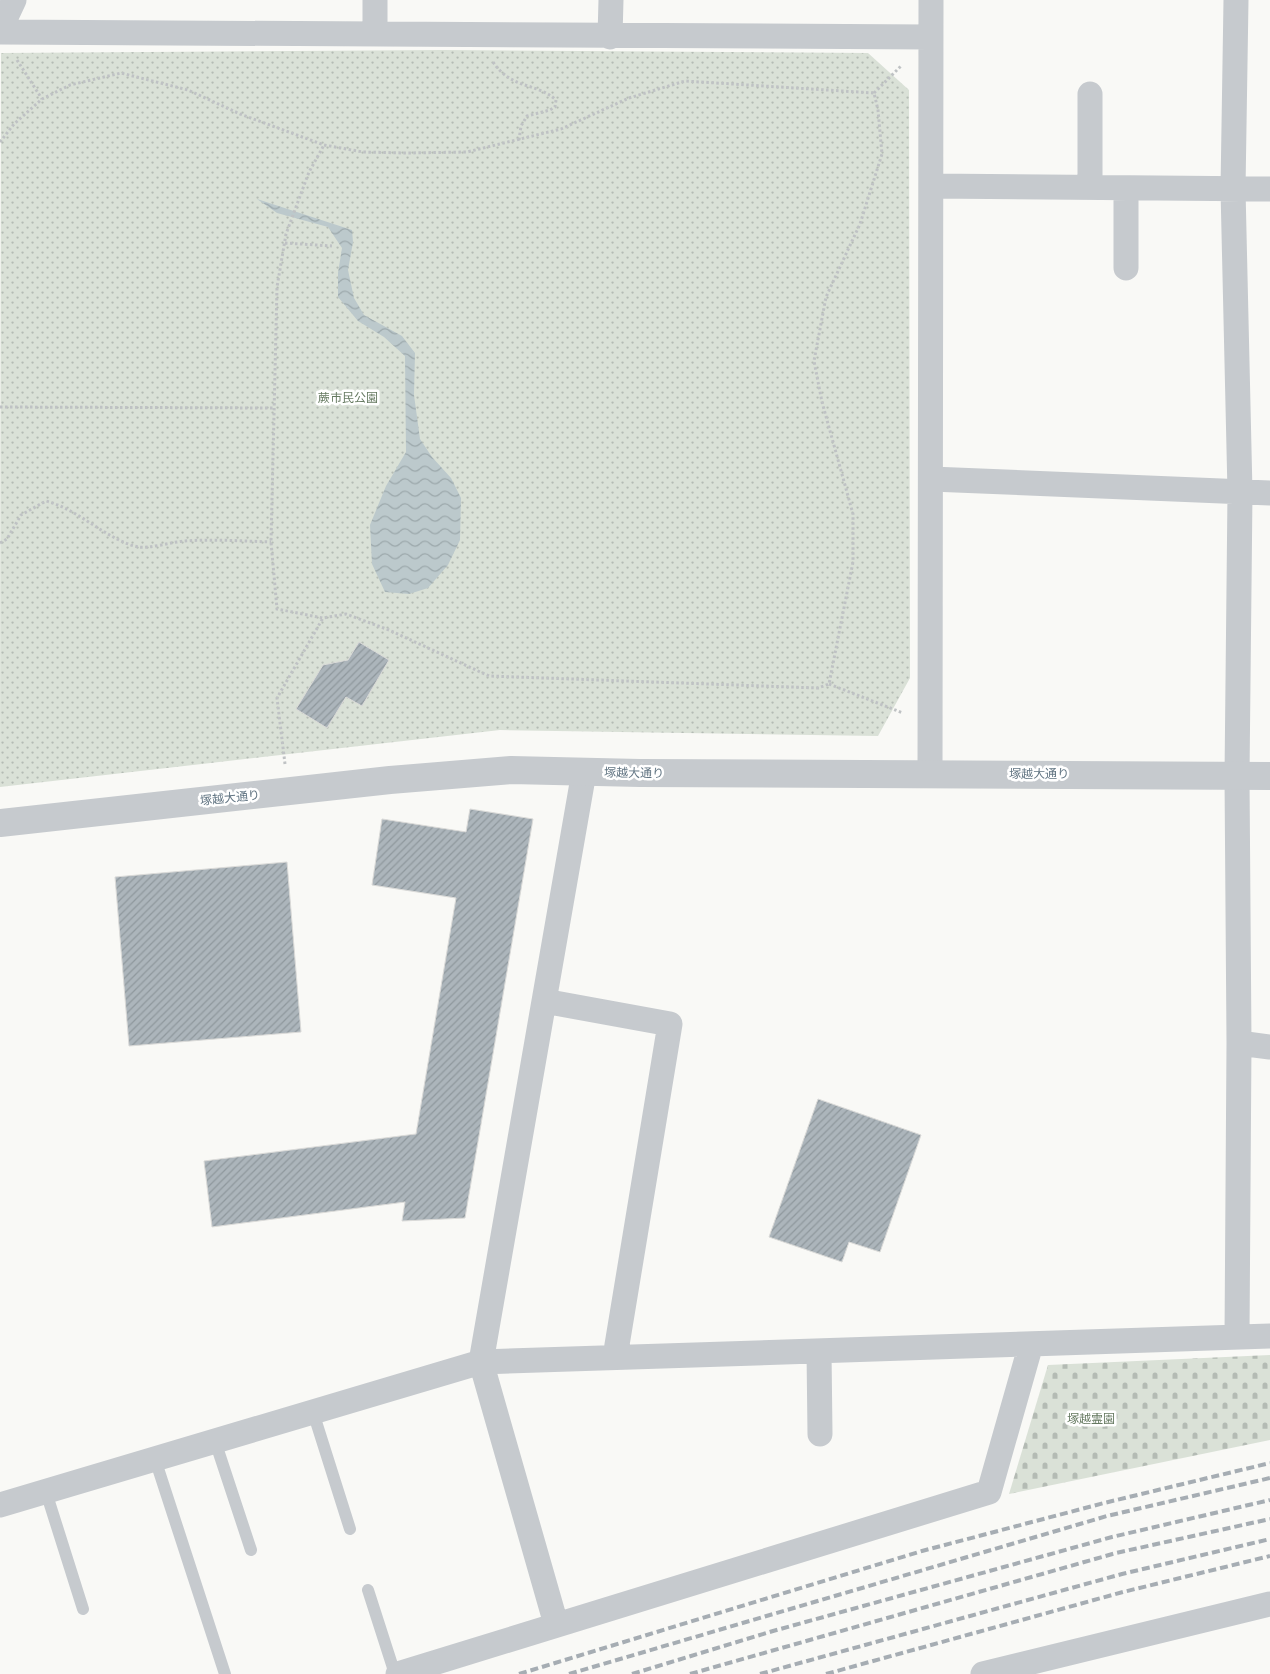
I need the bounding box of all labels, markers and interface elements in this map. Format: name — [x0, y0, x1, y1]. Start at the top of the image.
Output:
park label: 蕨市民公園 — [318, 391, 378, 405]
street label: 塚越大通り — [604, 765, 664, 781]
street label: 塚越大通り — [1009, 767, 1069, 781]
street label: 塚越大通り — [199, 788, 261, 808]
park label: 塚越霊園 — [1067, 1412, 1115, 1426]

